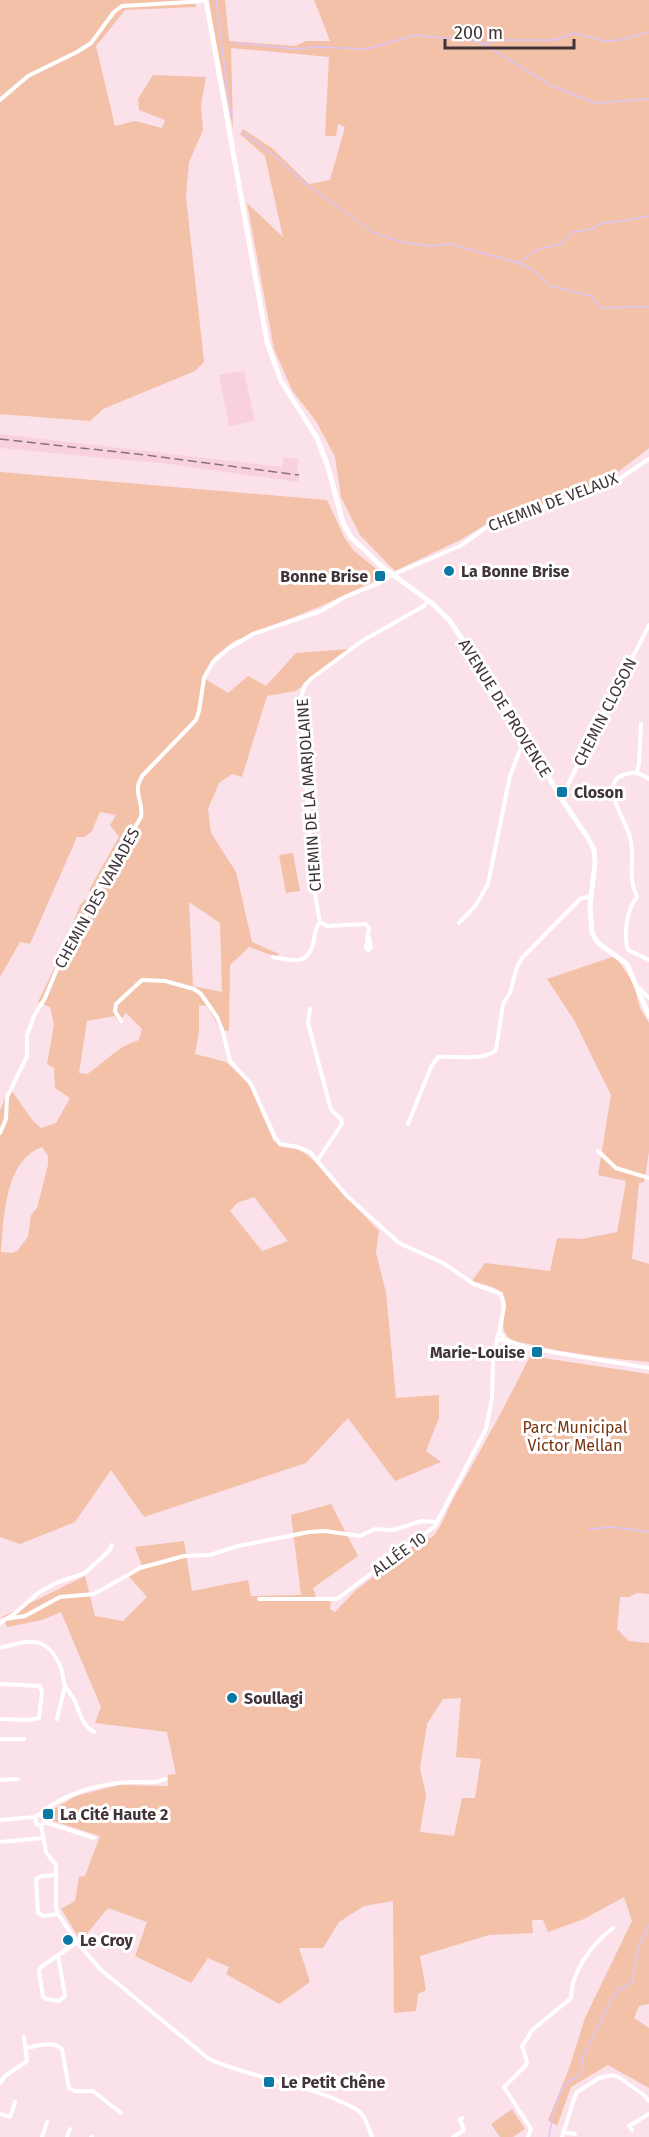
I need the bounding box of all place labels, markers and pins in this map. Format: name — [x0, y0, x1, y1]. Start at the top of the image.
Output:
place label: La Bonne Brise — [461, 562, 569, 581]
marker: La Bonne Brise — [442, 564, 456, 578]
place label: Bonne Brise — [280, 567, 368, 586]
marker: Bonne Brise — [373, 569, 387, 583]
place label: Closon — [574, 783, 623, 802]
marker: Closon — [555, 785, 569, 799]
place label: Marie-Louise — [430, 1343, 525, 1362]
marker: Marie-Louise — [530, 1345, 544, 1359]
place label: Soullagi — [244, 1689, 303, 1708]
marker: Soullagi — [225, 1691, 239, 1705]
place label: La Cité Haute 2 — [60, 1805, 168, 1824]
marker: La Cité Haute 2 — [41, 1807, 55, 1821]
place label: Le Croy — [80, 1931, 134, 1950]
marker: Le Croy — [61, 1933, 75, 1947]
place label: Le Petit Chêne — [281, 2073, 385, 2092]
marker: Le Petit Chêne — [262, 2075, 276, 2089]

